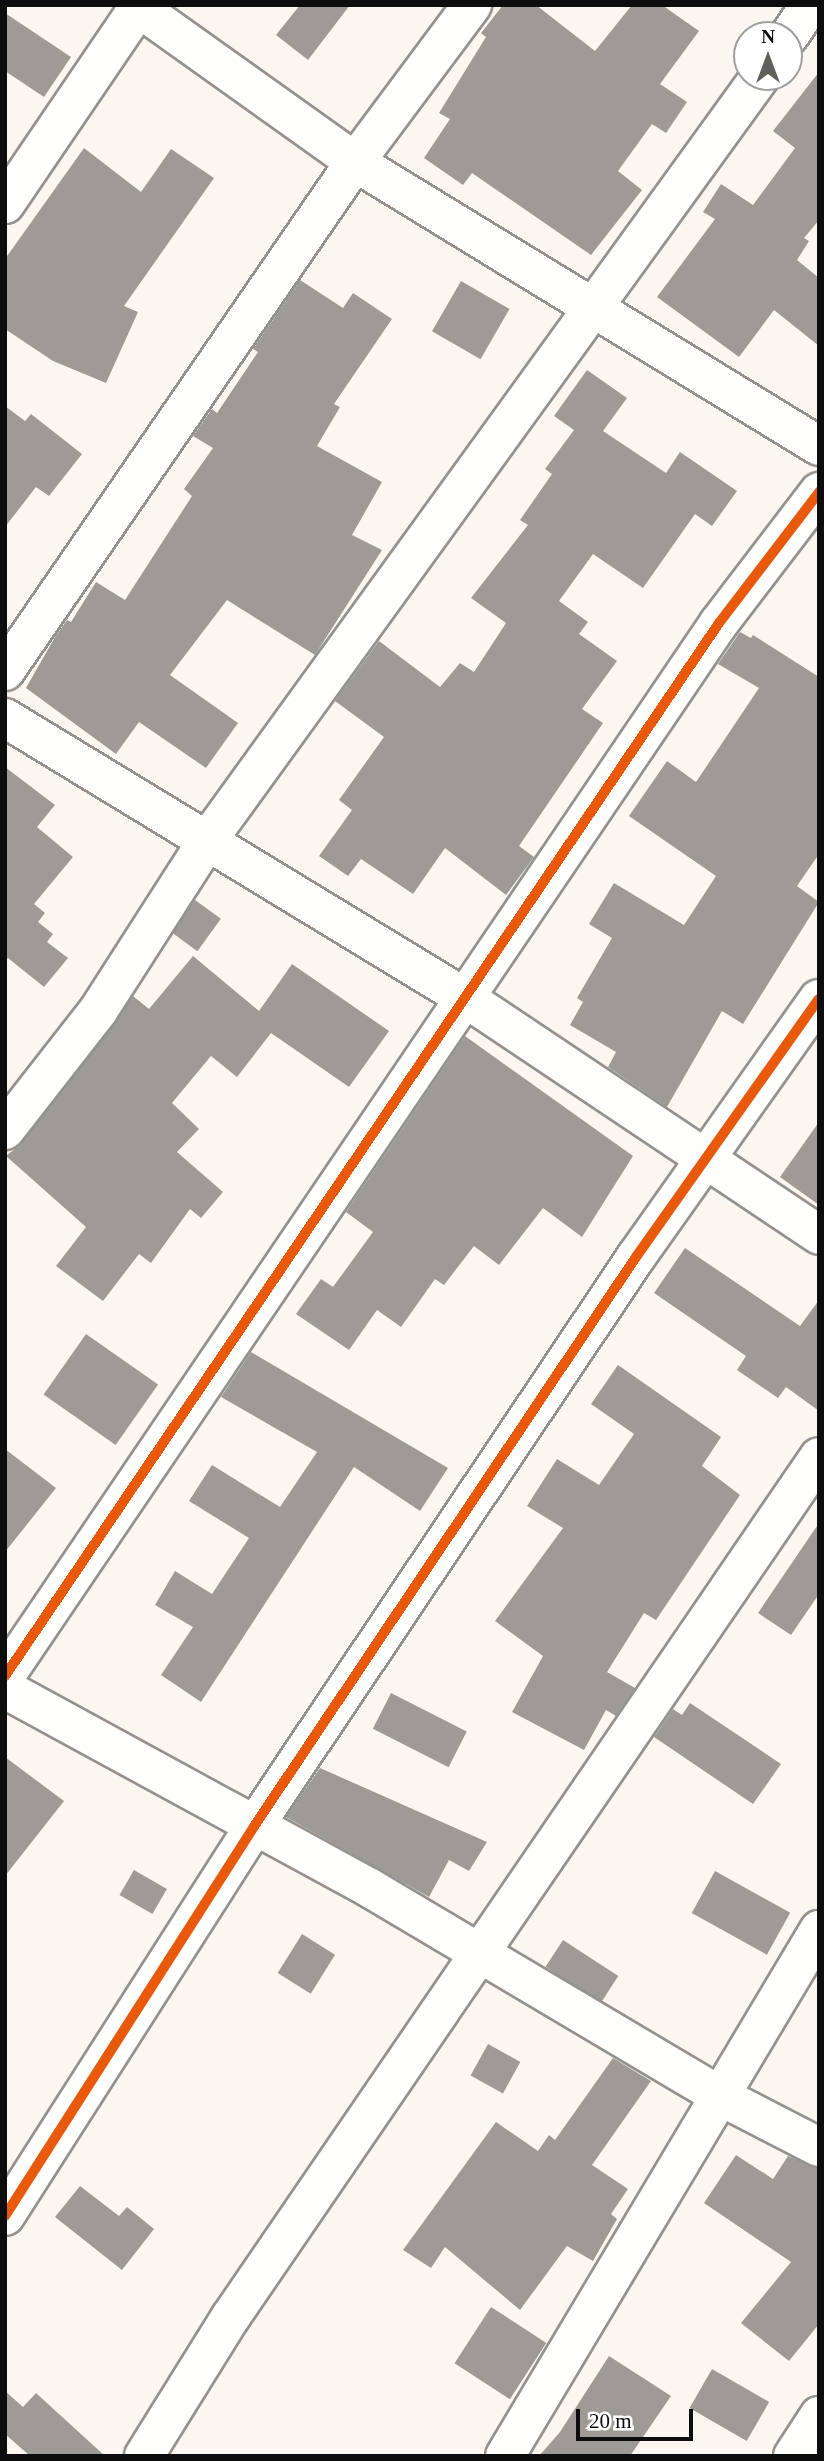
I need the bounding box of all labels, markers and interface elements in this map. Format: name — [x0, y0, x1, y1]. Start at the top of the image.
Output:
north arrow — [733, 21, 803, 91]
text: N — [761, 26, 775, 47]
scale bar — [579, 2394, 696, 2438]
text: 20 m — [589, 2409, 632, 2433]

